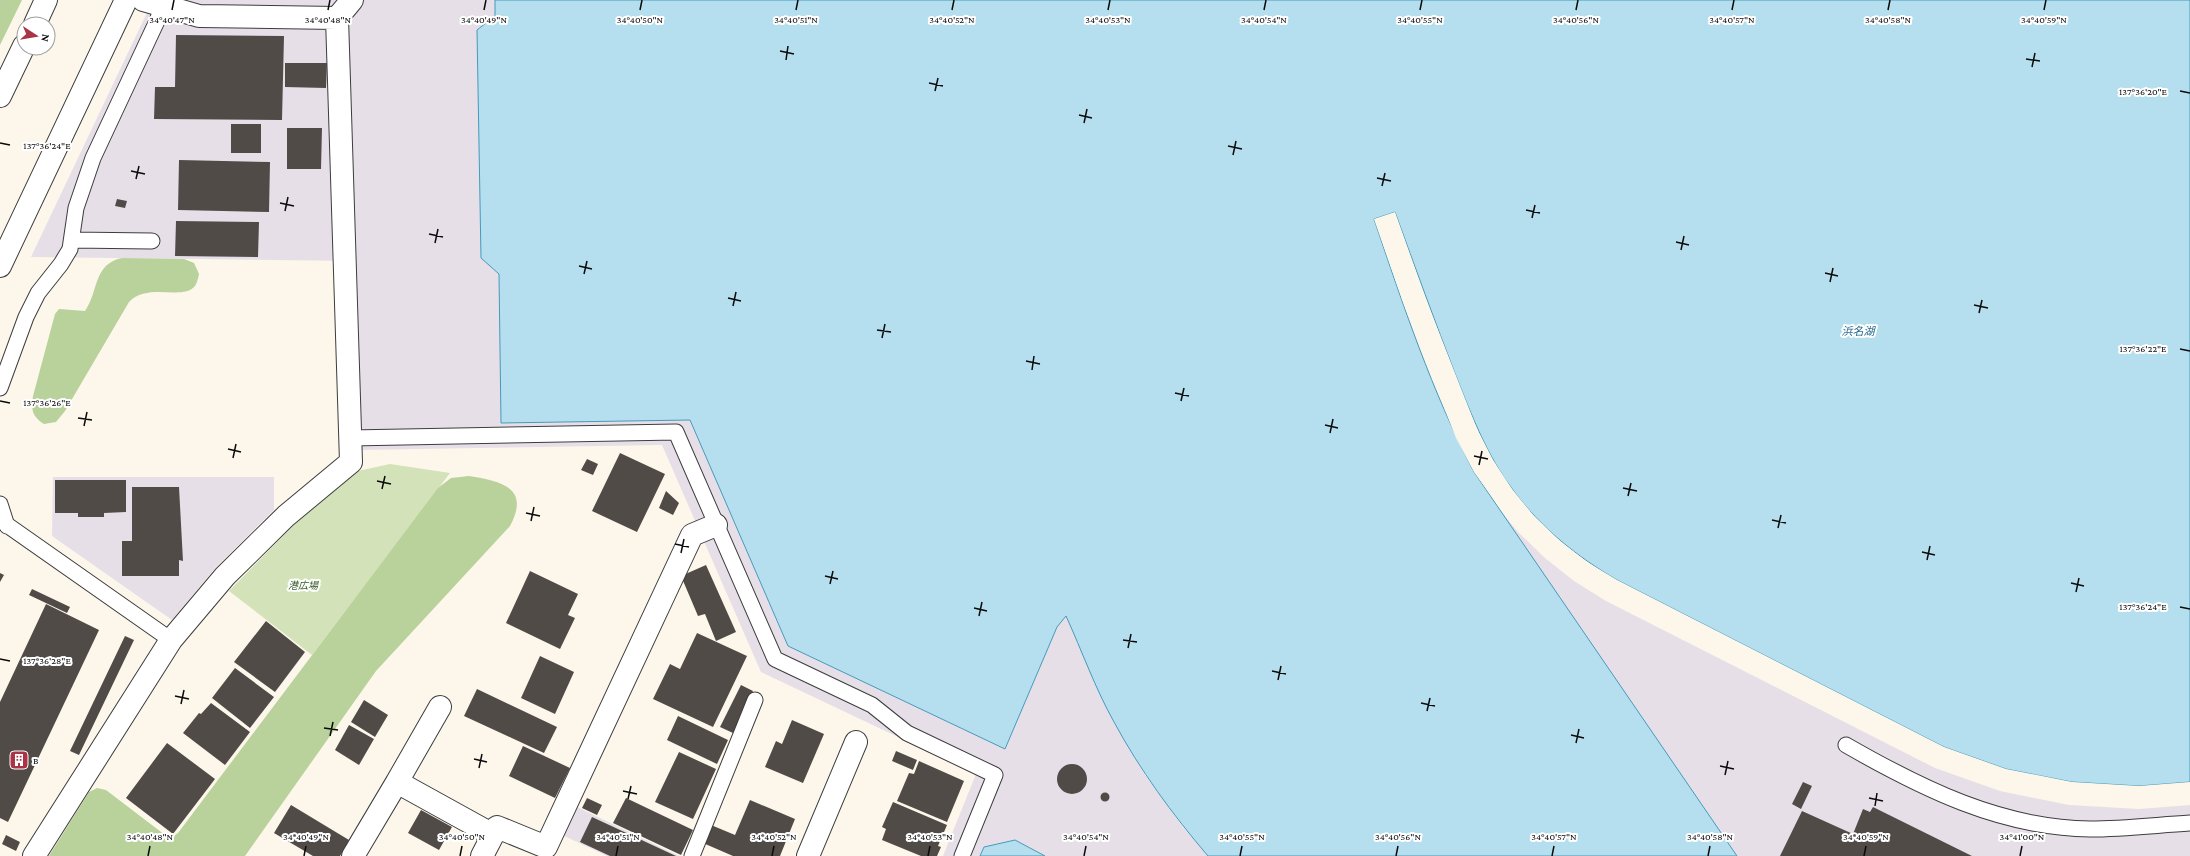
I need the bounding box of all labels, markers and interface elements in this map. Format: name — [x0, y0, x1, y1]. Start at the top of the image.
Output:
text: 34°40'47"N — [149, 14, 195, 25]
text: 34°40'48"N — [305, 14, 352, 25]
text: 34°40'49"N — [461, 14, 507, 25]
text: 34°40'50"N — [617, 14, 664, 25]
text: 34°40'51"N — [774, 14, 818, 25]
text: 34°40'52"N — [929, 14, 975, 25]
text: 34°40'53"N — [1085, 14, 1131, 25]
text: 34°40'54"N — [1241, 14, 1287, 25]
text: 34°40'55"N — [1397, 14, 1443, 25]
text: 34°40'56"N — [1553, 14, 1599, 25]
text: 34°40'57"N — [1709, 14, 1755, 25]
text: 34°40'58"N — [1865, 14, 1912, 25]
text: 34°40'59"N — [2021, 14, 2067, 25]
north arrow — [16, 16, 56, 56]
text: N — [39, 33, 52, 43]
text: 137°36'20"E — [2119, 86, 2168, 97]
text: 137°36'24"E — [23, 140, 71, 151]
water label: 浜名湖 — [1842, 325, 1876, 337]
text: 137°36'22"E — [2119, 343, 2167, 354]
text: 137°36'26"E — [23, 397, 71, 408]
park label: 港広場 — [288, 580, 319, 591]
text: 137°36'24"E — [2119, 601, 2167, 612]
text: 137°36'28"E — [23, 655, 71, 666]
building icon: B — [8, 749, 30, 771]
place label: B — [33, 755, 39, 766]
text: 34°40'48"N — [127, 831, 174, 842]
text: 34°40'49"N — [283, 831, 329, 842]
text: 34°40'50"N — [439, 831, 486, 842]
text: 34°40'51"N — [596, 831, 640, 842]
text: 34°40'52"N — [751, 831, 797, 842]
text: 34°40'53"N — [907, 831, 953, 842]
text: 34°40'54"N — [1063, 831, 1109, 842]
text: 34°40'55"N — [1219, 831, 1265, 842]
text: 34°40'56"N — [1375, 831, 1421, 842]
text: 34°40'57"N — [1531, 831, 1577, 842]
text: 34°40'58"N — [1687, 831, 1734, 842]
text: 34°40'59"N — [1843, 831, 1889, 842]
text: 34°41'00"N — [2000, 831, 2045, 842]

